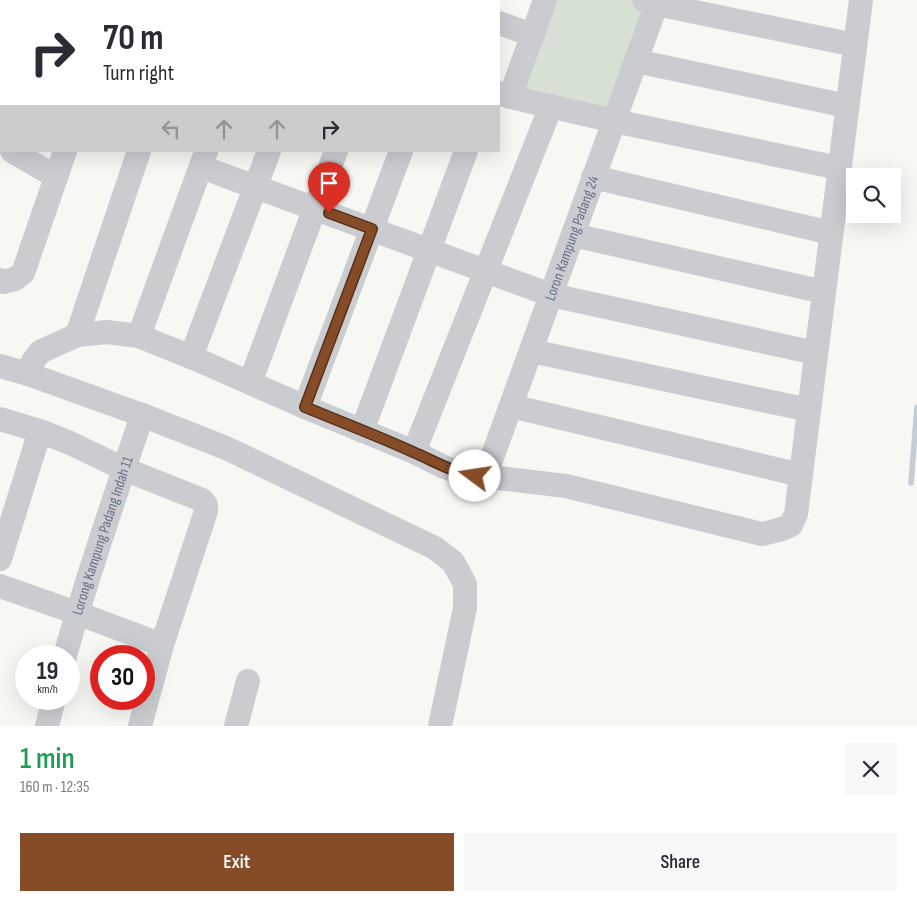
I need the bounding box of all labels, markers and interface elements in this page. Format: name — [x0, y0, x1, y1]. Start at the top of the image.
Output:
text: 70 m — [103, 17, 163, 60]
icon: right — [20, 20, 85, 85]
text: Turn right — [103, 60, 174, 87]
icon: left — [157, 115, 185, 143]
icon: ahead — [210, 115, 238, 143]
icon: ahead — [263, 115, 291, 143]
icon: right — [316, 115, 344, 143]
pin — [308, 162, 350, 213]
map controls — [846, 168, 901, 223]
button: search — [846, 168, 901, 223]
icon: arrive — [315, 169, 343, 197]
street label: Loron Kampung Padang 24 — [540, 173, 603, 303]
position arrow — [448, 449, 500, 501]
street label: Lorong Kampung Padang Indah 11 — [68, 453, 137, 617]
speed limit sign: 30 — [90, 645, 155, 710]
text: 19 — [37, 656, 58, 687]
text: km/h — [37, 682, 58, 697]
text: 1 min — [20, 741, 75, 777]
button: close — [845, 743, 897, 795]
text: 160 m · 12:35 — [20, 778, 89, 797]
button: Exit — [20, 833, 454, 891]
button: Share — [464, 833, 897, 891]

